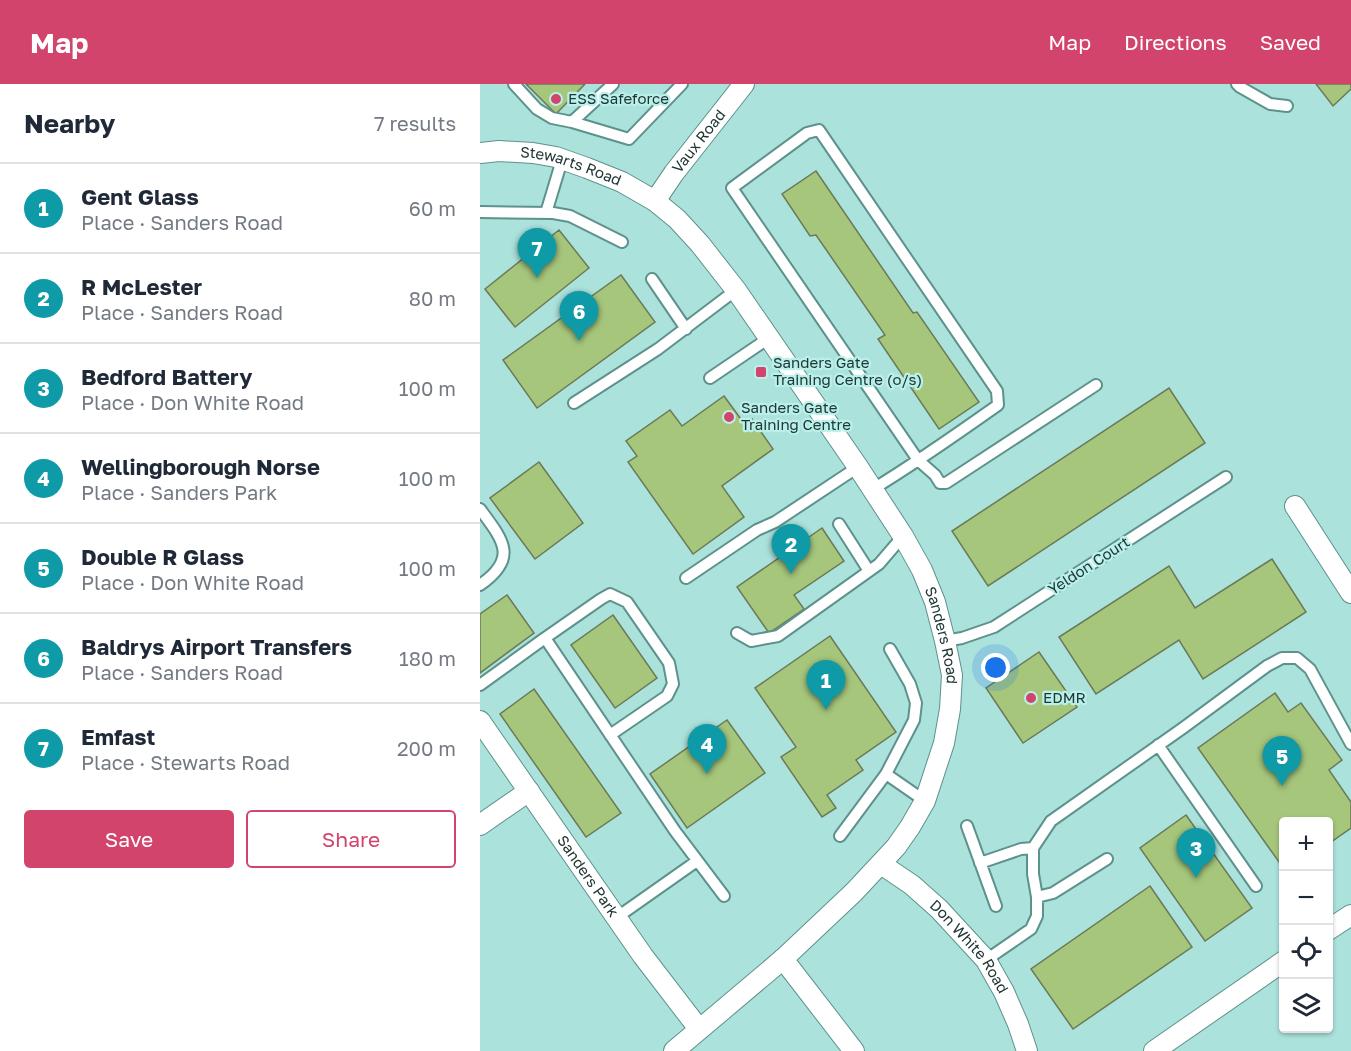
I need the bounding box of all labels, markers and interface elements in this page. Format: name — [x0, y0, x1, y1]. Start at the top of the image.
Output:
text: Map — [30, 26, 88, 59]
text: Map — [1048, 29, 1091, 55]
text: Directions — [1124, 29, 1227, 55]
text: Saved — [1260, 29, 1321, 55]
place label: ESS Safeforce — [568, 89, 669, 107]
marker: ESS Safeforce — [549, 92, 563, 106]
street label: Vaux Road — [668, 106, 728, 176]
text: Nearby — [24, 108, 115, 139]
text: 7 results — [374, 111, 456, 135]
street label: Stewarts Road — [520, 142, 624, 189]
text: Gent Glass — [81, 183, 199, 210]
text: 1 — [38, 196, 49, 220]
text: 60 m — [409, 196, 456, 220]
text: Place · Sanders Road — [81, 210, 283, 234]
pin: 7 — [518, 228, 556, 278]
text: R McLester — [81, 273, 202, 300]
text: 2 — [37, 286, 50, 310]
text: 80 m — [409, 286, 456, 310]
pin: 6 — [560, 292, 598, 341]
text: Place · Sanders Road — [81, 300, 283, 324]
place label: Sanders Gate Training Centre (o/s) — [773, 353, 922, 388]
text: Bedford Battery — [81, 363, 252, 390]
marker: Sanders Gate Training Centre (o/s) — [754, 365, 768, 379]
text: 3 — [37, 376, 50, 400]
text: 100 m — [399, 376, 456, 400]
text: Place · Don White Road — [81, 390, 304, 414]
place label: Sanders Gate Training Centre — [741, 398, 851, 433]
marker: Sanders Gate Training Centre — [722, 410, 736, 424]
text: Wellingborough Norse — [81, 453, 320, 480]
text: 4 — [37, 466, 50, 490]
text: 100 m — [399, 466, 456, 490]
text: Place · Sanders Park — [81, 480, 277, 504]
pin: 2 — [772, 524, 810, 574]
street label: Yeldon Court — [1044, 532, 1133, 598]
text: Double R Glass — [81, 543, 244, 570]
text: 5 — [37, 556, 50, 580]
text: 100 m — [399, 556, 456, 580]
text: Place · Don White Road — [81, 570, 304, 594]
street label: Sanders Road — [922, 584, 962, 685]
text: Baldrys Airport Transfers — [81, 633, 352, 660]
text: 6 — [37, 646, 50, 670]
text: 180 m — [399, 646, 456, 670]
your location — [981, 653, 1010, 682]
text: Place · Sanders Road — [81, 660, 283, 684]
pin: 1 — [806, 660, 846, 710]
place label: EDMR — [1043, 688, 1086, 706]
marker: EDMR — [1024, 691, 1038, 705]
text: Emfast — [81, 723, 155, 750]
pin: 4 — [688, 724, 726, 774]
text: 7 — [38, 736, 49, 760]
text: 200 m — [397, 736, 456, 760]
pin: 5 — [1262, 736, 1302, 786]
text: Place · Stewarts Road — [81, 750, 290, 774]
button: Save — [24, 810, 234, 868]
button: Share — [246, 810, 456, 868]
map controls — [1279, 817, 1333, 1033]
button: + — [1279, 817, 1333, 871]
pin: 3 — [1176, 828, 1216, 878]
street label: Sanders Park — [554, 831, 623, 920]
button: − — [1279, 871, 1333, 925]
street label: Don White Road — [927, 895, 1013, 996]
button: locate — [1279, 925, 1333, 979]
button: layers — [1279, 979, 1333, 1033]

